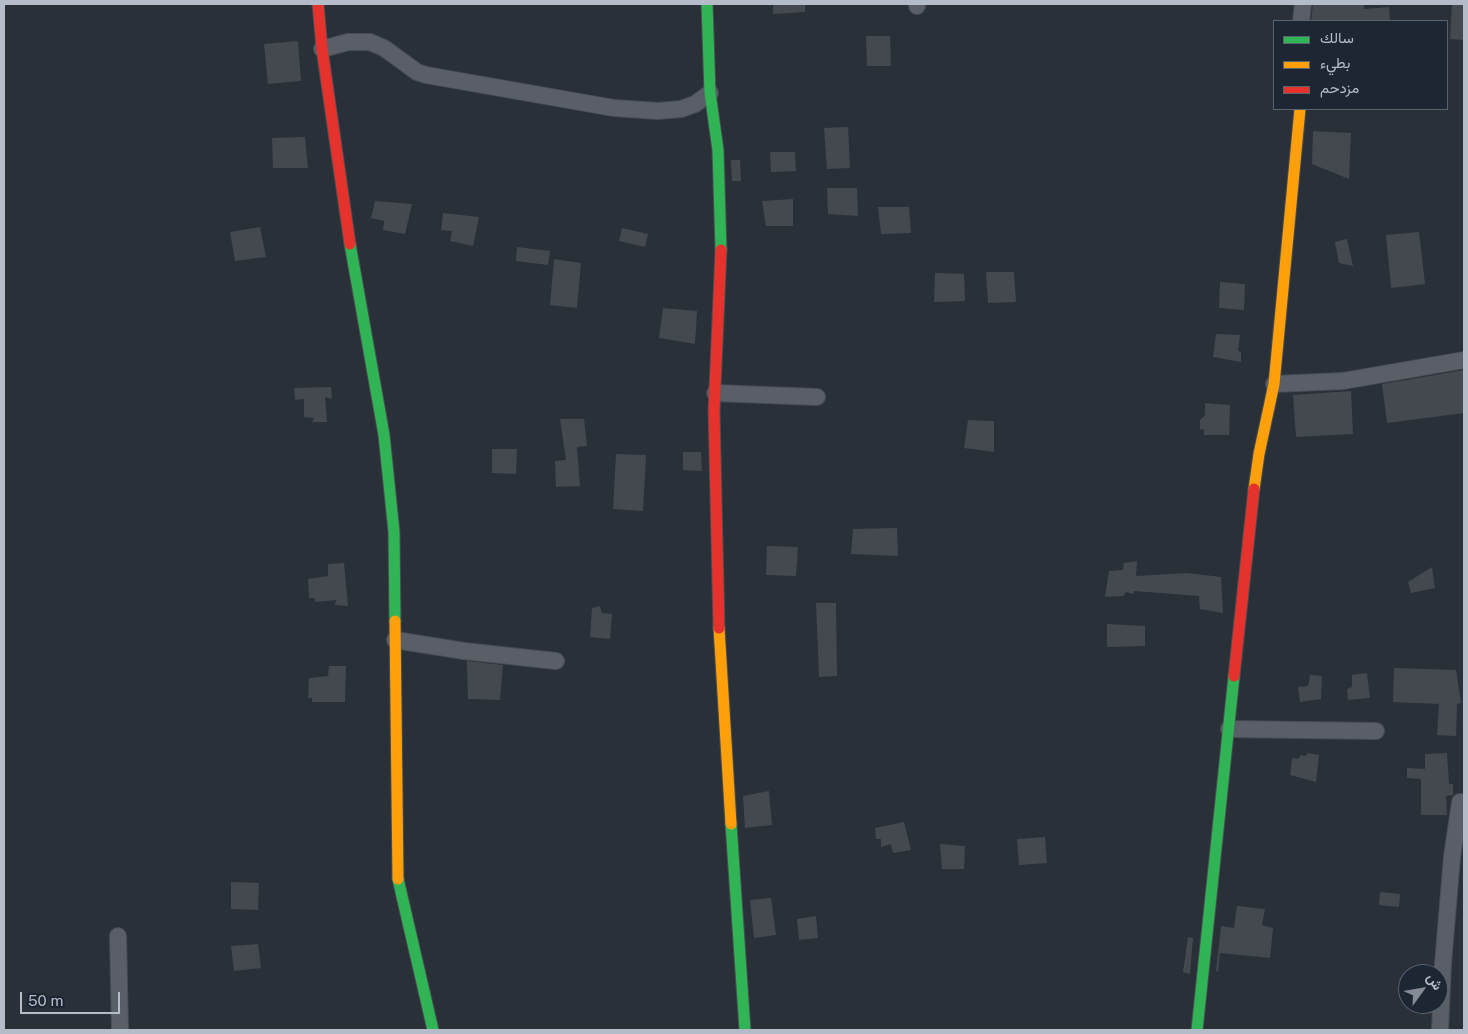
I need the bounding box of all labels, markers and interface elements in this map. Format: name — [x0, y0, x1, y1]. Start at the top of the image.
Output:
legend — [1273, 20, 1448, 110]
text: سالك — [1320, 29, 1354, 46]
text: بطيء — [1320, 54, 1350, 71]
text: مزدحم — [1320, 79, 1359, 96]
north arrow — [1398, 964, 1448, 1014]
text: ش — [1424, 970, 1446, 993]
scale bar — [22, 982, 122, 1014]
text: 50 m — [28, 992, 63, 1009]

